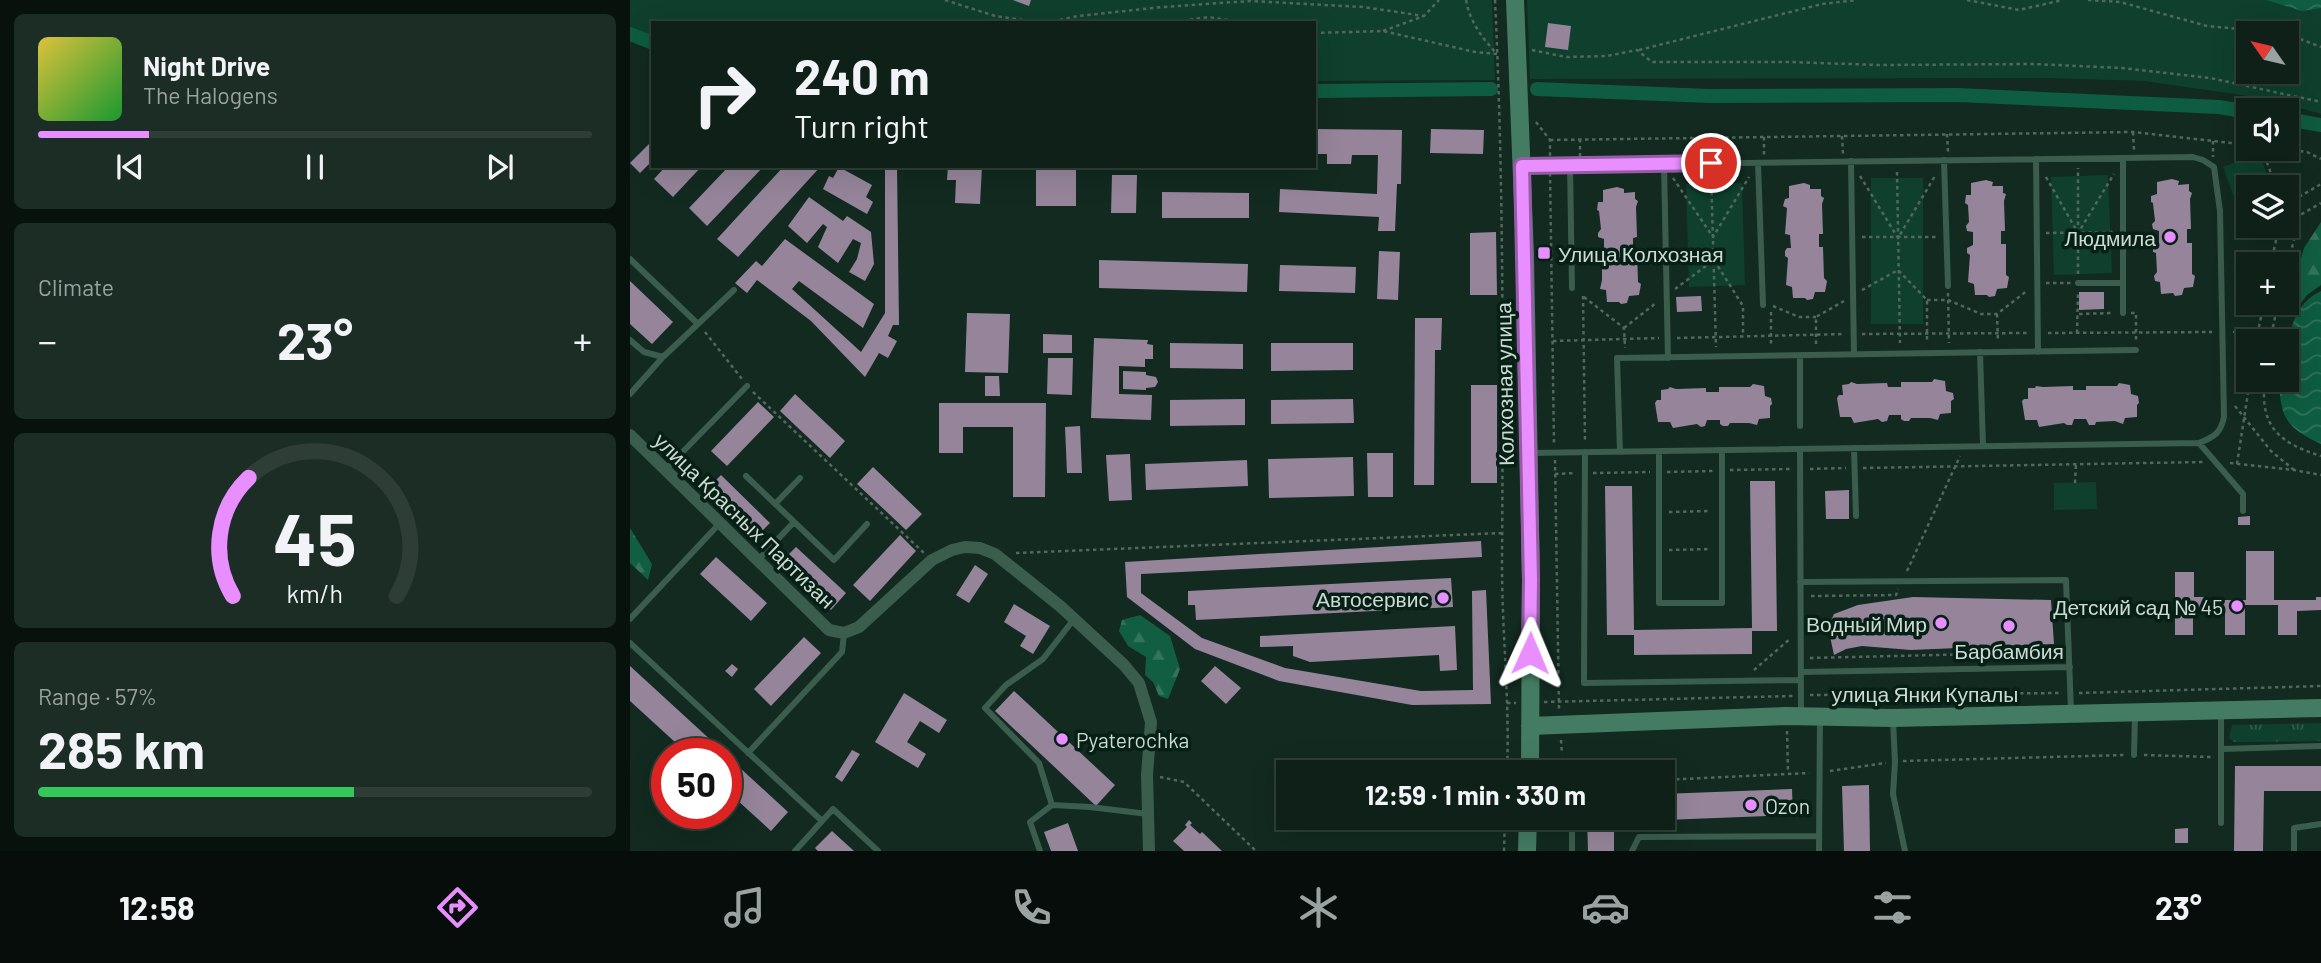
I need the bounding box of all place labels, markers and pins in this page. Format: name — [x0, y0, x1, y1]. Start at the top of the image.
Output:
pin — [1681, 133, 1741, 193]
place label: Людмила — [2065, 225, 2156, 250]
marker: Людмила — [2162, 229, 2178, 245]
place label: Улица Колхозная — [1558, 241, 1724, 266]
marker: Улица Колхозная — [1536, 245, 1552, 261]
place label: Автосервис — [1316, 586, 1429, 611]
marker: Автосервис — [1435, 590, 1451, 606]
place label: Детский сад № 45 — [2053, 594, 2223, 619]
marker: Детский сад № 45 — [2229, 598, 2245, 614]
place label: Водный Мир — [1806, 611, 1927, 636]
marker: Водный Мир — [1933, 615, 1949, 631]
marker: Барбамбия — [2001, 618, 2017, 634]
place label: Барбамбия — [1954, 638, 2064, 663]
place label: Pyaterochka — [1076, 727, 1189, 752]
marker: Pyaterochka — [1054, 731, 1070, 747]
place label: Ozon — [1765, 793, 1810, 818]
marker: Ozon — [1743, 797, 1759, 813]

